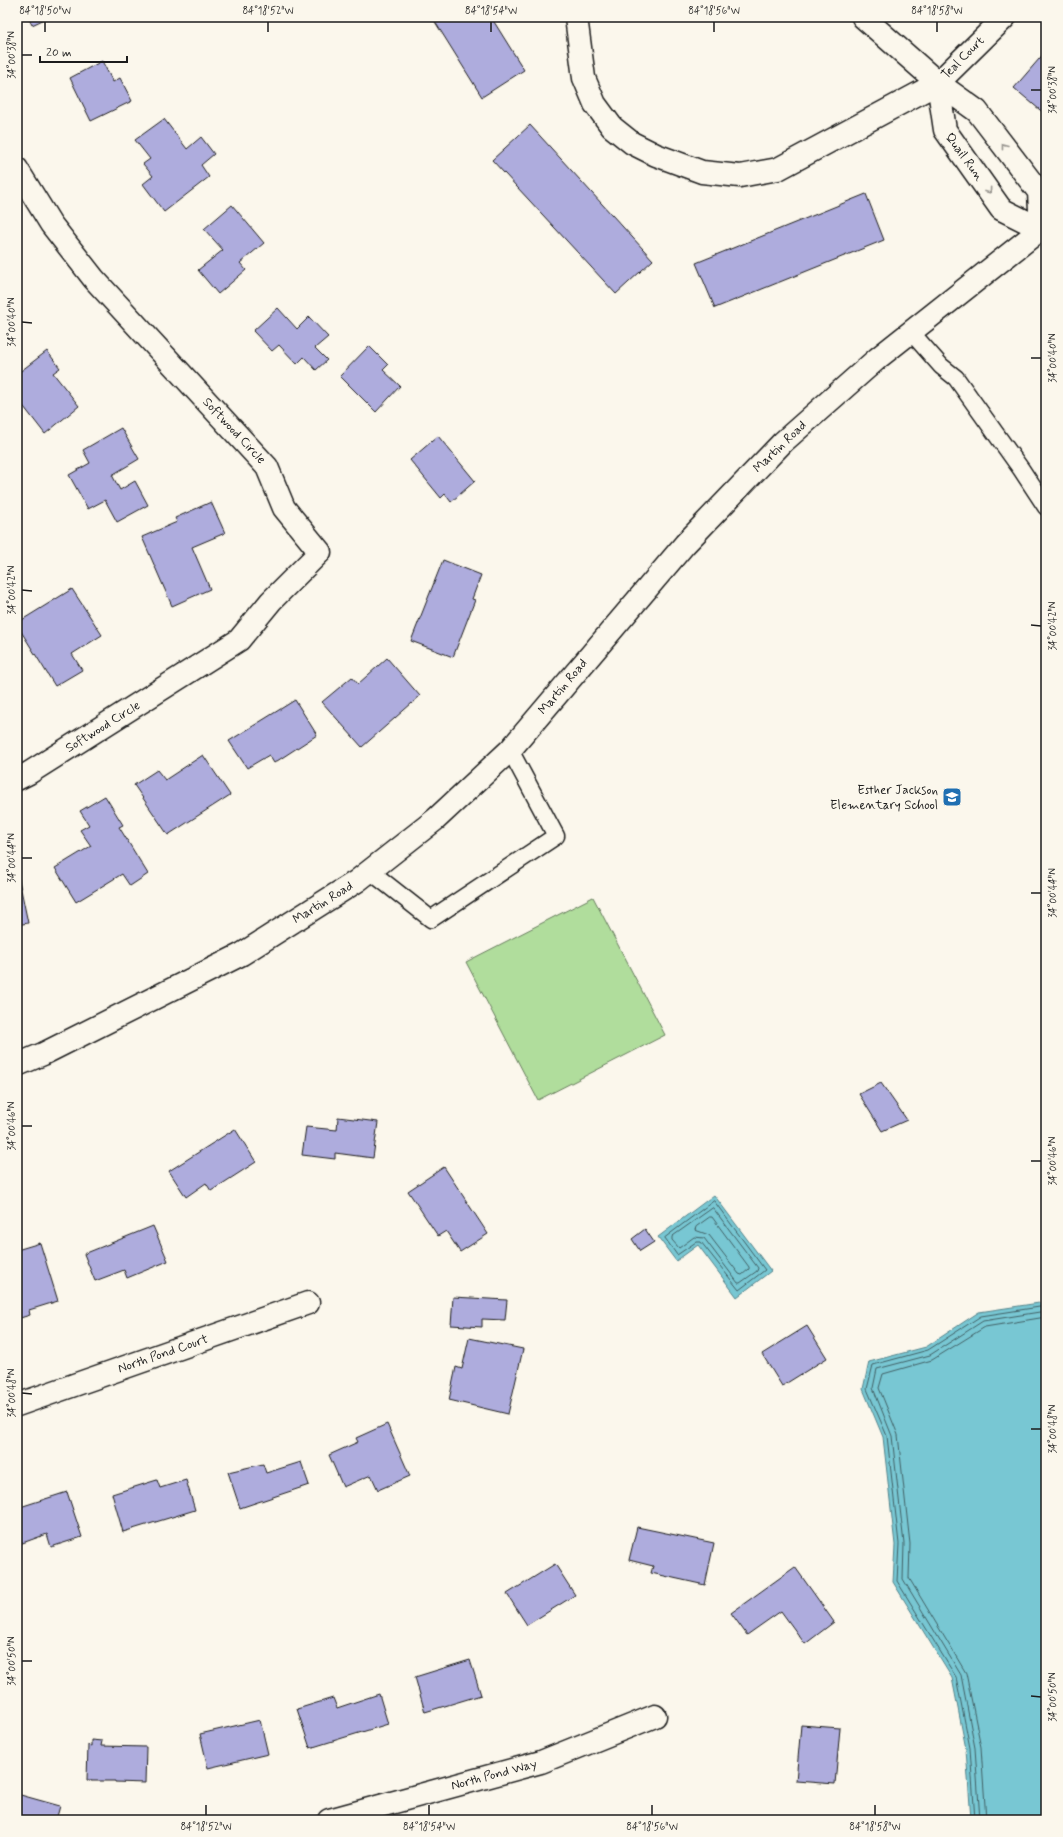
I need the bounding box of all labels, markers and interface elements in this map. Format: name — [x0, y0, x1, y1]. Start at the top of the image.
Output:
text: 84°18'50"W — [19, 4, 71, 18]
text: 84°18'52"W — [242, 4, 294, 18]
text: 84°18'54"W — [465, 4, 517, 18]
text: 84°18'56"W — [688, 4, 740, 18]
text: 84°18'58"W — [911, 4, 963, 18]
text: 34°00'38"N — [5, 31, 19, 79]
street label: Teal Court — [938, 33, 988, 83]
scale bar — [40, 38, 127, 64]
text: 20 m — [46, 45, 72, 61]
text: 34°00'38"N — [1046, 66, 1060, 114]
street label: Quail Run — [941, 130, 987, 184]
one-way arrow — [1001, 143, 1008, 150]
one-way arrow — [984, 187, 991, 194]
text: 34°00'40"N — [5, 297, 19, 347]
text: 34°00'40"N — [1046, 333, 1060, 383]
street label: Softwood Circle — [199, 394, 269, 468]
street label: Martin Road — [750, 417, 810, 477]
text: 34°00'42"N — [5, 565, 19, 614]
text: 34°00'42"N — [1046, 601, 1060, 650]
street label: Martin Road — [535, 655, 591, 719]
street label: Softwood Circle — [62, 697, 144, 757]
place label: Esther Jackson Elementary School — [830, 782, 938, 814]
school or university icon: Esther Jackson Elementary School — [941, 786, 963, 808]
text: 34°00'44"N — [5, 833, 19, 883]
text: 34°00'44"N — [1046, 868, 1060, 918]
street label: Martin Road — [290, 878, 356, 928]
text: 34°00'46"N — [5, 1101, 19, 1151]
text: 34°00'46"N — [1046, 1136, 1060, 1186]
street label: North Pond Court — [116, 1331, 210, 1377]
text: 34°00'48"N — [5, 1368, 19, 1418]
text: 34°00'48"N — [1046, 1404, 1060, 1454]
text: 34°00'50"N — [5, 1636, 19, 1686]
text: 34°00'50"N — [1046, 1672, 1060, 1722]
street label: North Pond Way — [449, 1755, 539, 1795]
text: 84°18'52"W — [180, 1820, 232, 1834]
text: 84°18'54"W — [403, 1820, 455, 1834]
text: 84°18'56"W — [626, 1820, 678, 1834]
text: 84°18'58"W — [849, 1820, 901, 1834]

